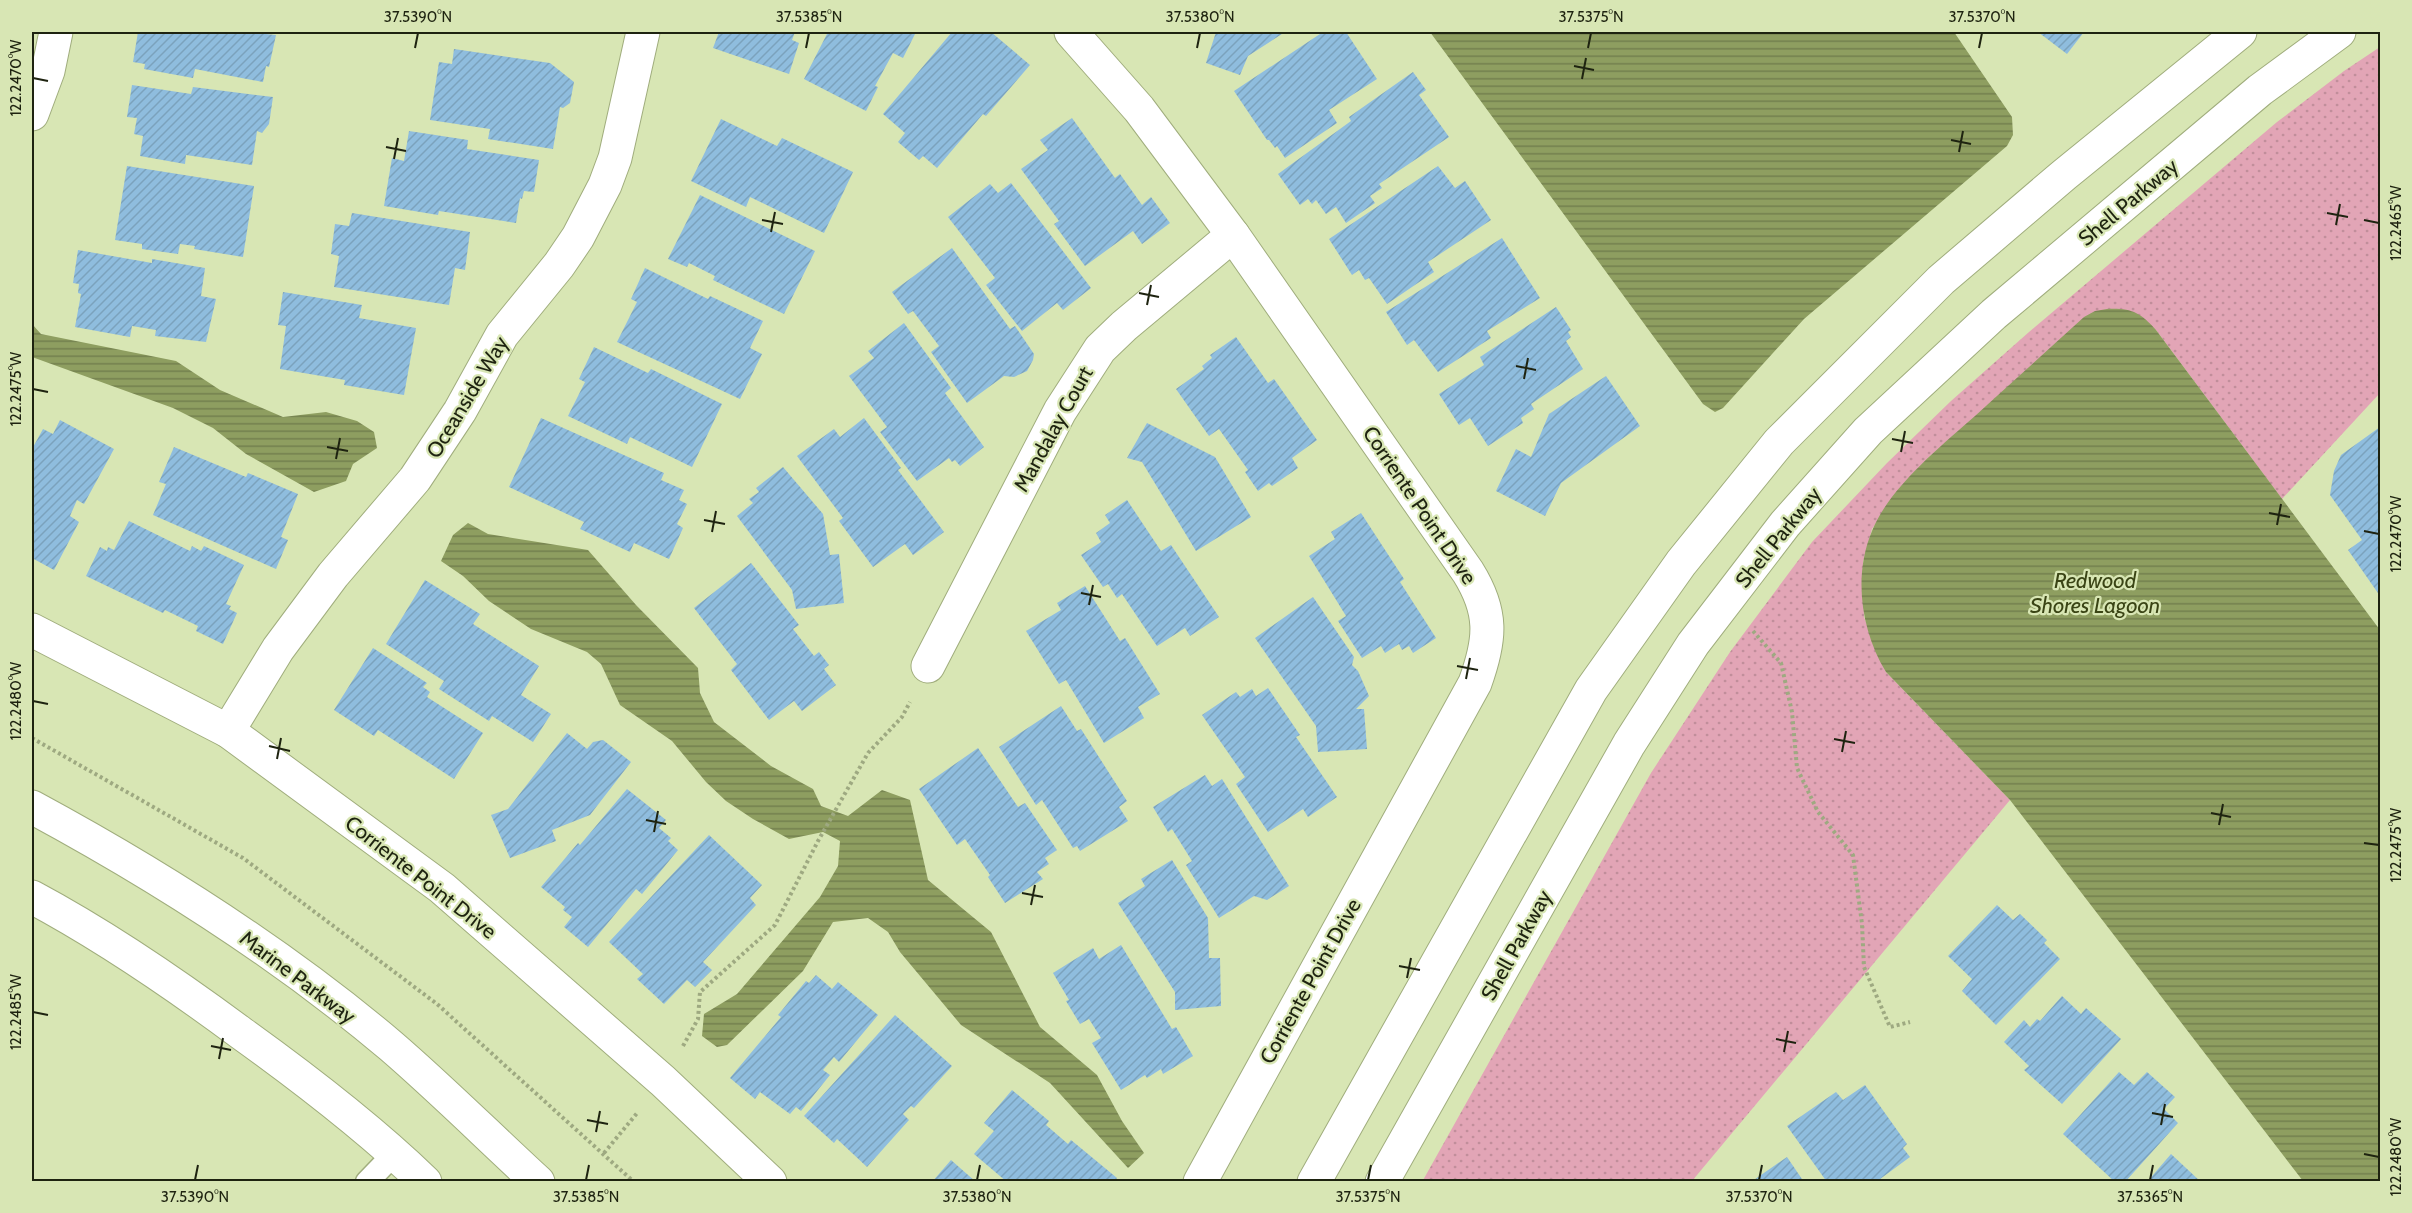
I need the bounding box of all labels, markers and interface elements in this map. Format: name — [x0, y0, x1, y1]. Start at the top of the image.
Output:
text: 37.5390°N — [384, 8, 452, 26]
text: 37.5385°N — [776, 8, 842, 26]
text: 37.5380°N — [1166, 8, 1234, 26]
text: 37.5375°N — [1558, 8, 1624, 26]
text: 37.5370°N — [1948, 8, 2016, 26]
text: 122.2470°W — [7, 39, 25, 116]
street label: Shell Parkway — [2073, 153, 2183, 251]
text: 122.2465°W — [2387, 184, 2405, 261]
street label: Oceanside Way — [421, 331, 513, 462]
text: 122.2475°W — [7, 351, 25, 426]
street label: Mandalay Court — [1008, 362, 1098, 496]
street label: Corriente Point Drive — [1358, 421, 1482, 589]
street label: Shell Parkway — [1730, 481, 1826, 592]
text: 122.2470°W — [2387, 495, 2405, 572]
water label: Redwood Shores Lagoon — [2030, 567, 2160, 619]
text: 122.2480°W — [7, 661, 25, 740]
text: 122.2475°W — [2387, 807, 2405, 882]
street label: Corriente Point Drive — [340, 810, 502, 944]
street label: Shell Parkway — [1475, 885, 1557, 1004]
street label: Corriente Point Drive — [1254, 894, 1366, 1068]
street label: Marine Parkway — [235, 925, 361, 1029]
text: 122.2485°W — [7, 973, 25, 1050]
text: 122.2480°W — [2387, 1117, 2405, 1196]
text: 37.5390°N — [161, 1188, 229, 1206]
text: 37.5385°N — [553, 1188, 619, 1206]
text: 37.5380°N — [943, 1188, 1011, 1206]
text: 37.5375°N — [1335, 1188, 1401, 1206]
text: 37.5370°N — [1725, 1188, 1793, 1206]
text: 37.5365°N — [2117, 1188, 2183, 1206]

